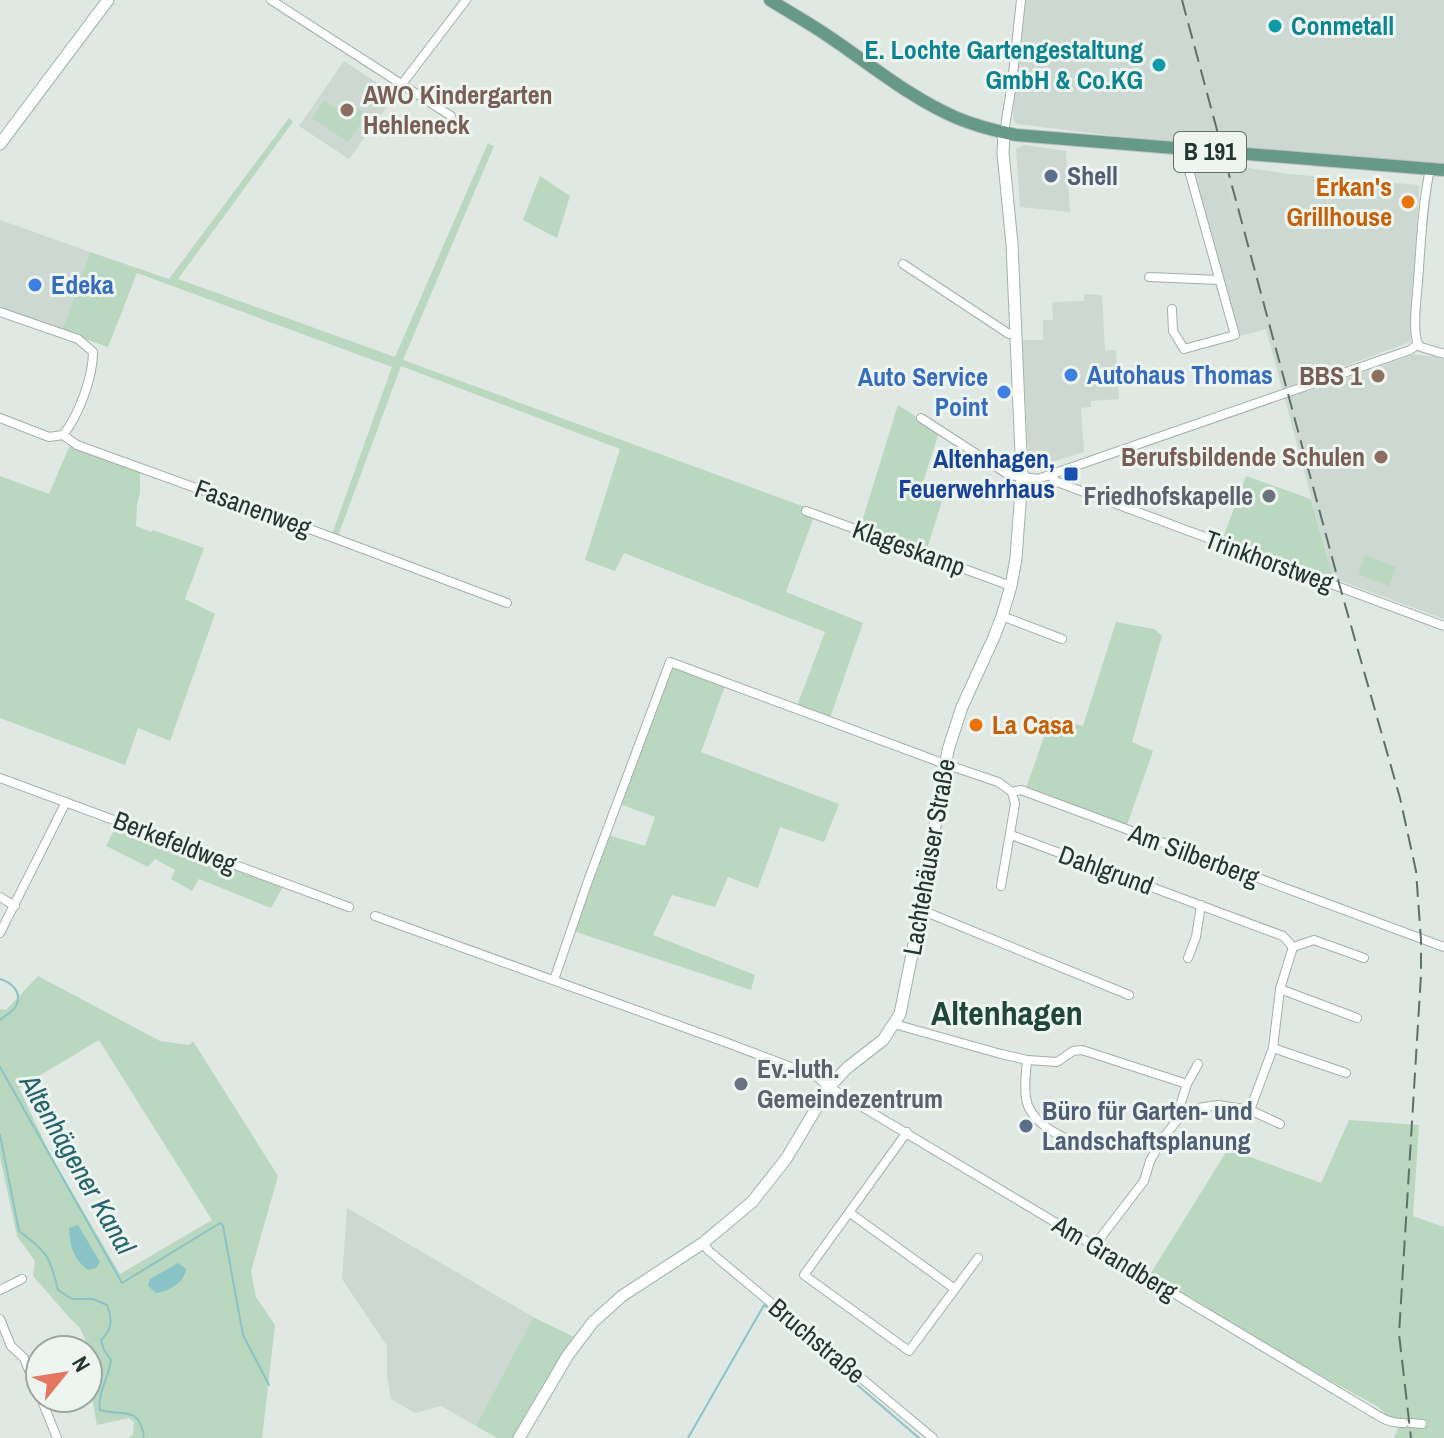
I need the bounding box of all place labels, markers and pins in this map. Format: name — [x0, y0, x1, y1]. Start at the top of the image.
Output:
place label: Conmetall — [1291, 8, 1394, 43]
marker: Conmetall — [1266, 17, 1284, 35]
place label: E. Lochte Gartengestaltung GmbH & Co.KG — [865, 32, 1143, 97]
marker: E. Lochte Gartengestaltung GmbH & Co.KG — [1150, 56, 1168, 74]
place label: AWO Kindergarten Hehleneck — [363, 77, 553, 142]
marker: AWO Kindergarten Hehleneck — [338, 101, 356, 119]
place label: Shell — [1067, 158, 1118, 193]
marker: Shell — [1042, 167, 1060, 185]
place label: Erkan's Grillhouse — [1287, 169, 1392, 234]
marker: Erkan's Grillhouse — [1399, 193, 1417, 211]
place label: Edeka — [51, 267, 114, 302]
marker: Edeka — [26, 276, 44, 294]
place label: Autohaus Thomas — [1087, 357, 1273, 392]
place label: BBS 1 — [1299, 358, 1362, 393]
place label: Auto Service Point — [858, 359, 988, 424]
marker: Autohaus Thomas — [1062, 366, 1080, 384]
marker: BBS 1 — [1369, 367, 1387, 385]
marker: Auto Service Point — [995, 383, 1013, 401]
place label: Berufsbildende Schulen — [1121, 439, 1365, 474]
place label: Altenhagen, Feuerwehrhaus — [898, 441, 1055, 506]
marker: Berufsbildende Schulen — [1372, 448, 1390, 466]
marker: Altenhagen, Feuerwehrhaus — [1062, 465, 1080, 483]
place label: Friedhofskapelle — [1084, 478, 1253, 513]
marker: Friedhofskapelle — [1260, 487, 1278, 505]
place label: La Casa — [992, 707, 1074, 742]
marker: La Casa — [967, 716, 985, 734]
place label: Ev.-luth. Gemeindezentrum — [757, 1051, 943, 1116]
marker: Ev.-luth. Gemeindezentrum — [732, 1075, 750, 1093]
place label: Büro für Garten- und Landschaftsplanung — [1042, 1093, 1253, 1158]
marker: Büro für Garten- und Landschaftsplanung — [1017, 1117, 1035, 1135]

